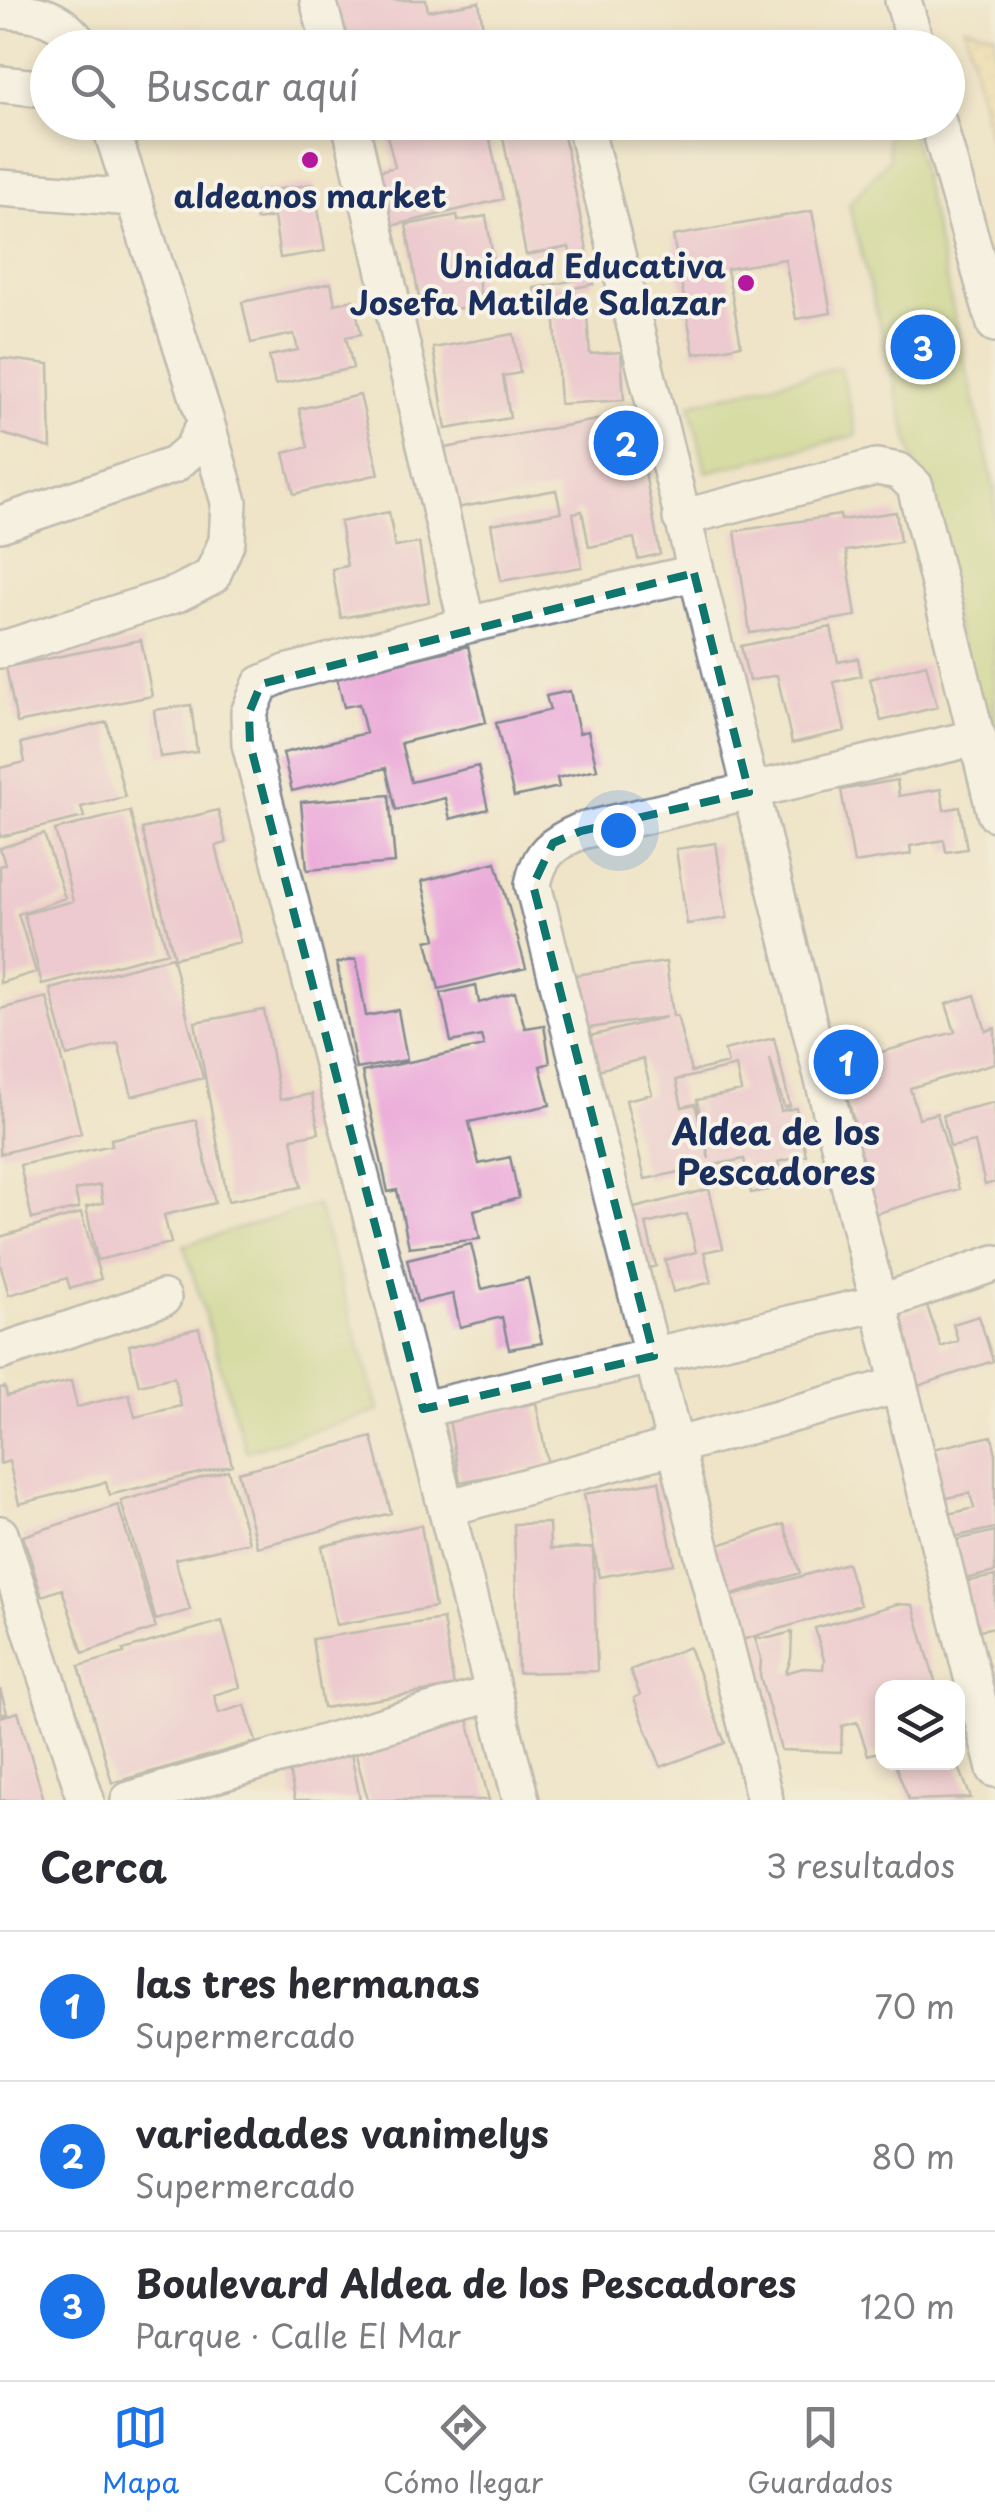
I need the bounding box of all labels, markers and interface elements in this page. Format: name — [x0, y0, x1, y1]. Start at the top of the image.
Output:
search box — [30, 30, 965, 140]
text: Buscar aquí — [145, 57, 359, 114]
icon: search — [65, 58, 120, 113]
marker: aldeanos market — [299, 149, 321, 171]
place label: aldeanos market — [173, 171, 447, 219]
place label: Unidad Educativa Josefa Matilde Salazar — [350, 241, 726, 326]
marker: Unidad Educativa Josefa Matilde Salazar — [735, 272, 757, 294]
pin: 3 — [890, 310, 956, 384]
pin: 2 — [594, 406, 658, 480]
your location — [593, 805, 644, 856]
pin: 1 — [814, 1024, 878, 1100]
district label: Aldea de los Pescadores — [671, 1104, 880, 1197]
map controls — [875, 1680, 965, 1770]
button: layers — [875, 1680, 965, 1770]
text: Cerca — [40, 1834, 167, 1897]
text: 3 resultados — [766, 1841, 955, 1889]
text: las tres hermanas — [135, 1954, 480, 2011]
text: 1 — [65, 1982, 80, 2030]
text: 70 m — [875, 1982, 955, 2030]
text: Supermercado — [135, 2011, 355, 2059]
text: variedades vanimelys — [135, 2104, 549, 2161]
text: 2 — [61, 2132, 84, 2180]
text: 80 m — [871, 2132, 955, 2180]
text: Supermercado — [135, 2161, 355, 2209]
text: Boulevard Aldea de los Pescadores — [135, 2254, 797, 2311]
text: 3 — [62, 2282, 83, 2330]
text: 120 m — [860, 2282, 955, 2330]
text: Parque · Calle El Mar — [135, 2311, 461, 2359]
tab: Mapa — [102, 2400, 179, 2503]
tab: Cómo llegar — [383, 2400, 543, 2503]
tab: Guardados — [747, 2400, 893, 2503]

